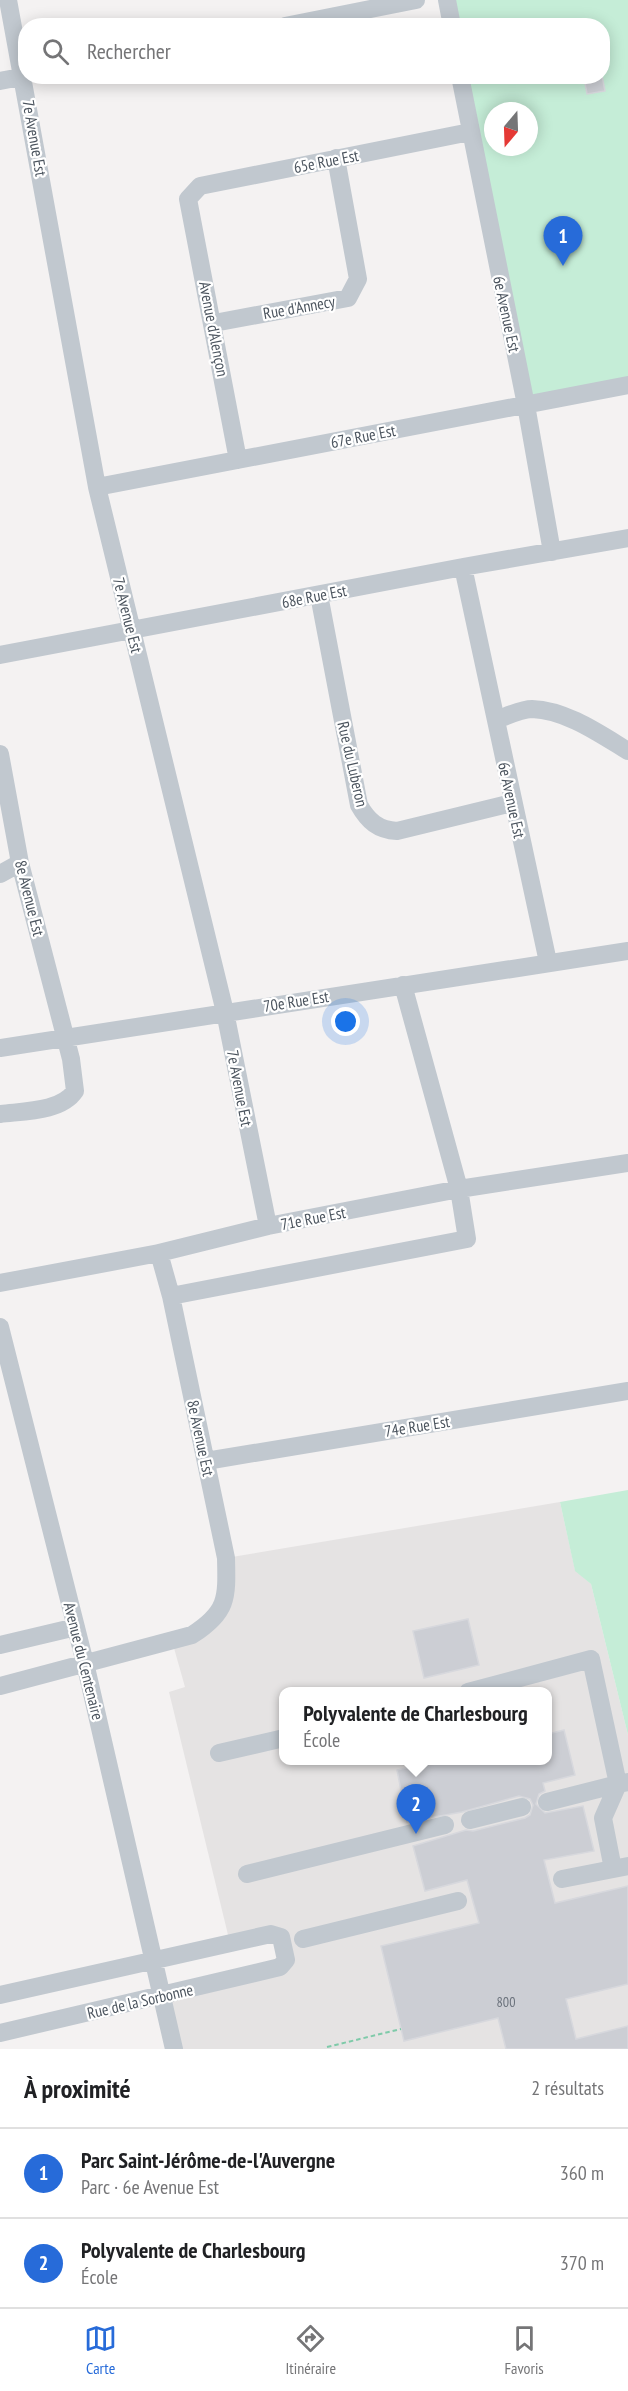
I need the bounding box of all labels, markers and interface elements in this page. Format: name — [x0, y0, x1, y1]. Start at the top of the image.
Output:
search box — [18, 18, 610, 84]
icon: search — [39, 35, 72, 68]
text: Rechercher — [87, 37, 171, 65]
street label: 7e Avenue Est — [18, 98, 52, 178]
north arrow — [484, 102, 538, 156]
street label: 65e Rue Est — [292, 145, 361, 177]
pin: 1 — [544, 216, 582, 266]
street label: 6e Avenue Est — [489, 274, 525, 354]
street label: Avenue d'Alençon — [195, 280, 233, 378]
street label: Rue d'Annecy — [262, 291, 336, 323]
street label: 67e Rue Est — [329, 420, 398, 452]
street label: 7e Avenue Est — [109, 575, 147, 655]
street label: 68e Rue Est — [280, 580, 349, 612]
street label: Rue du Luberon — [333, 719, 373, 809]
street label: 6e Avenue Est — [494, 760, 530, 840]
street label: 8e Avenue Est — [11, 858, 49, 939]
street label: 70e Rue Est — [262, 986, 331, 1016]
your location — [331, 1007, 360, 1036]
street label: 7e Avenue Est — [223, 1048, 257, 1128]
street label: 71e Rue Est — [279, 1202, 348, 1234]
street label: 8e Avenue Est — [183, 1398, 219, 1478]
street label: 74e Rue Est — [383, 1411, 452, 1441]
street label: Avenue du Centenaire — [60, 1600, 108, 1722]
popup — [279, 1687, 552, 1765]
text: Polyvalente de Charlesbourg — [303, 1699, 528, 1727]
text: École — [303, 1727, 340, 1753]
pin: 2 — [396, 1784, 436, 1834]
street label: Rue de la Sorbonne — [85, 1979, 195, 2023]
house number: 800 — [497, 1993, 515, 2011]
text: À proximité — [24, 2072, 131, 2105]
text: 2 résultats — [531, 2075, 604, 2101]
text: Parc Saint-Jérôme-de-l'Auvergne — [81, 2146, 335, 2174]
text: 1 — [39, 2160, 48, 2186]
text: 360 m — [560, 2160, 604, 2186]
text: Parc · 6e Avenue Est — [81, 2174, 219, 2200]
text: Polyvalente de Charlesbourg — [81, 2236, 305, 2264]
text: 2 — [39, 2250, 48, 2276]
text: 370 m — [560, 2250, 604, 2276]
text: École — [81, 2264, 118, 2290]
tab: Carte — [84, 2322, 117, 2378]
tab: Itinéraire — [286, 2322, 336, 2378]
tab: Favoris — [504, 2322, 544, 2378]

